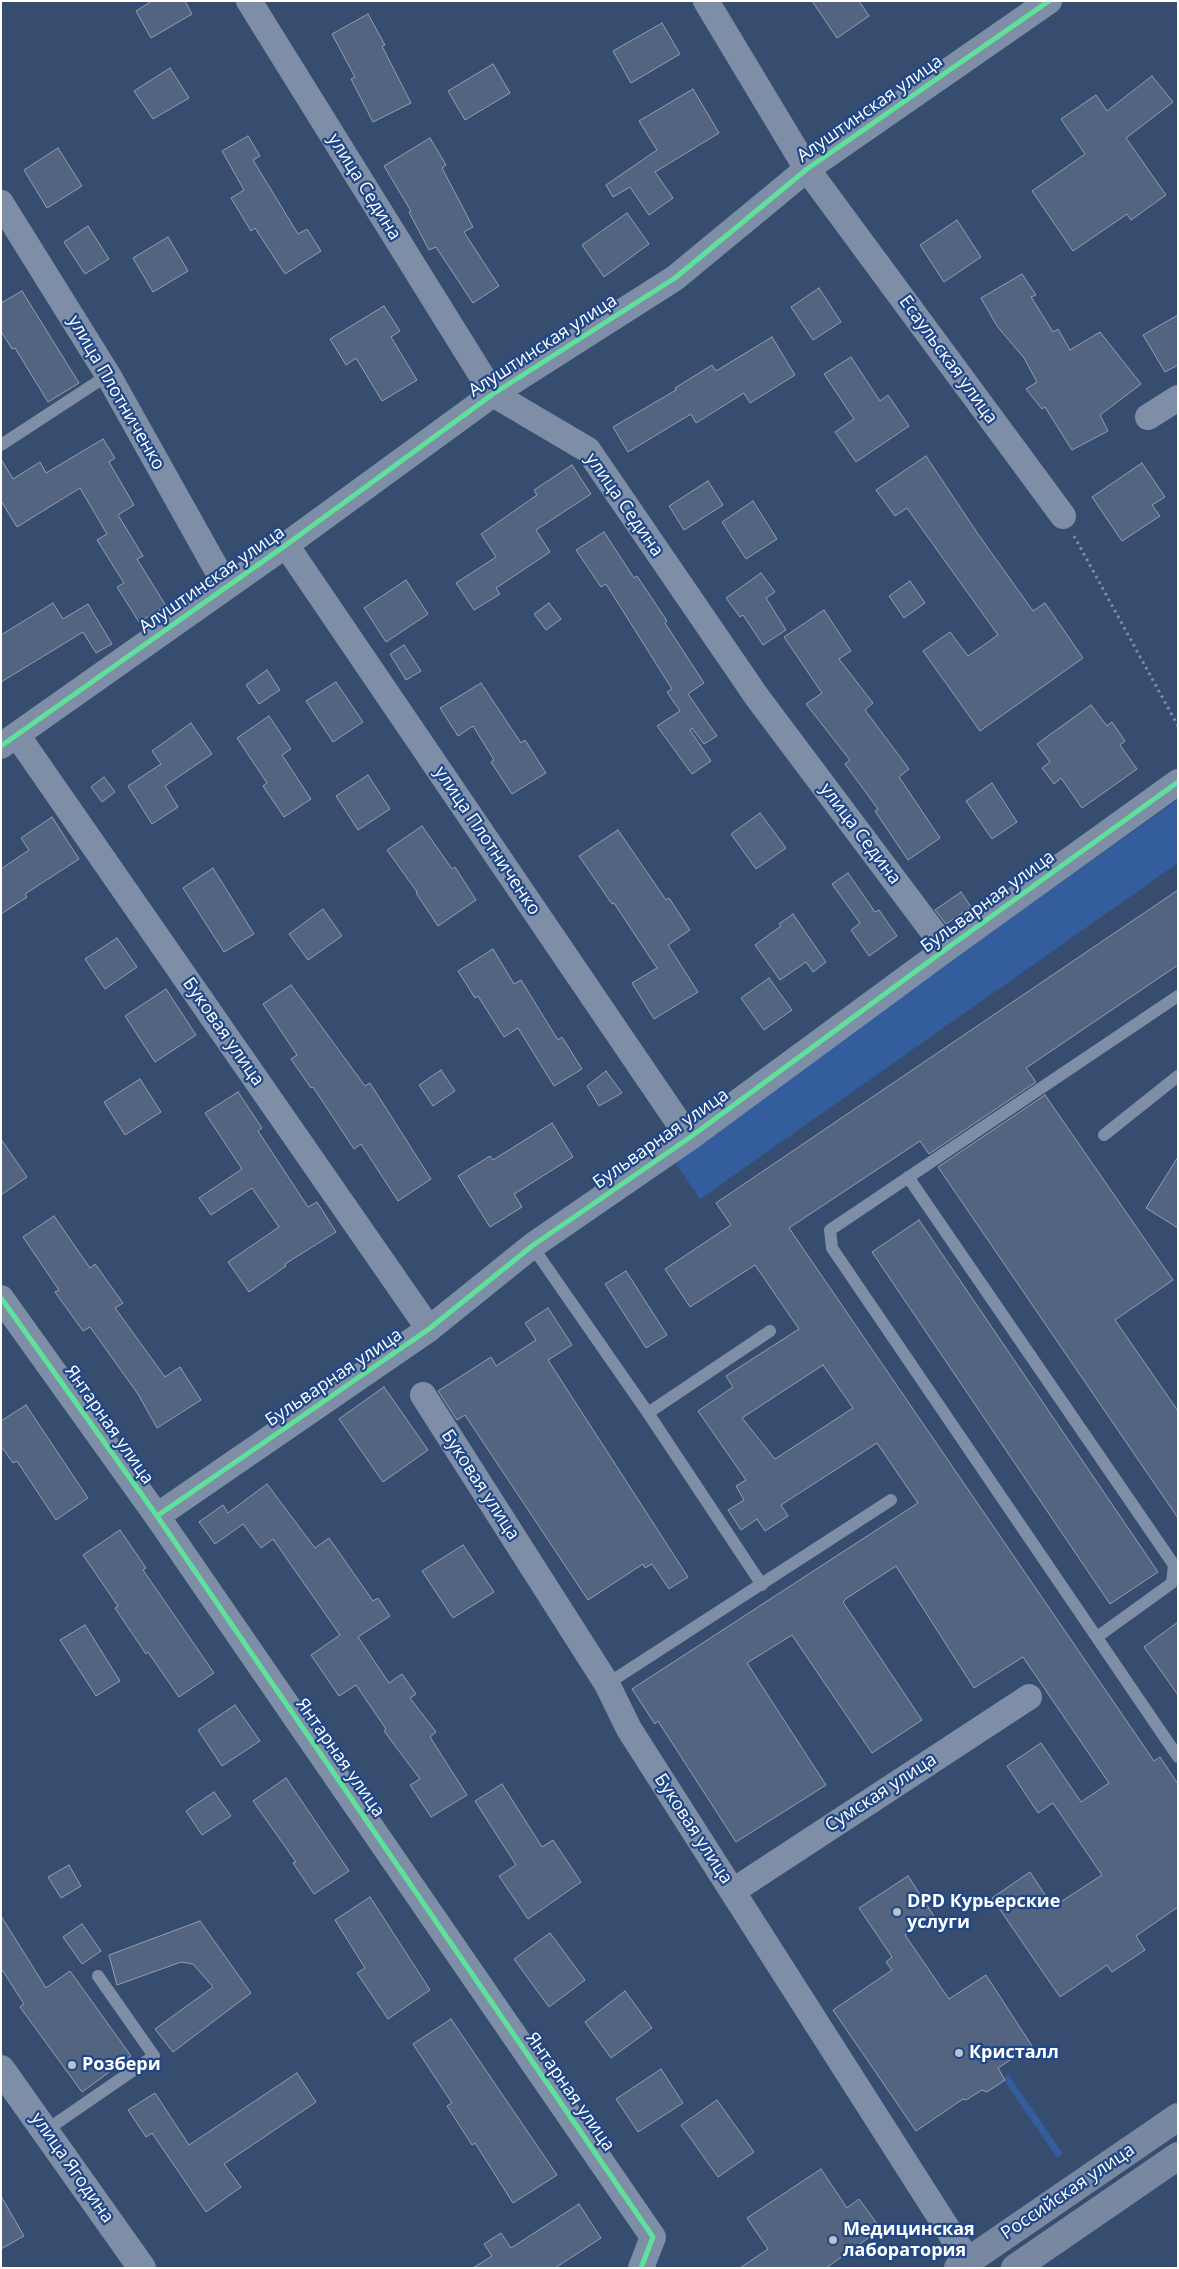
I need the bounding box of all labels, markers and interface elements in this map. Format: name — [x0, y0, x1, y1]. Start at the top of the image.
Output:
street label: Алуштинская улица — [793, 51, 947, 167]
street label: улица Седина — [323, 130, 405, 244]
street label: Алуштинская улица — [465, 290, 621, 402]
street label: Есаульская улица — [894, 292, 1002, 428]
street label: улица Плотниченко — [63, 312, 169, 474]
street label: улица Седина — [580, 449, 668, 561]
street label: Алуштинская улица — [135, 522, 289, 638]
street label: улица Плотниченко — [429, 763, 545, 919]
street label: улица Седина — [815, 779, 905, 889]
street label: Бульварная улица — [917, 846, 1059, 958]
street label: Буковая улица — [178, 974, 268, 1090]
street label: Бульварная улица — [589, 1084, 733, 1194]
street label: Бульварная улица — [261, 1324, 407, 1432]
street label: Янтарная улица — [60, 1361, 158, 1489]
street label: Буковая улица — [436, 1426, 524, 1544]
street label: Янтарная улица — [291, 1694, 389, 1822]
street label: Сумская улица — [821, 1749, 941, 1837]
street label: Буковая улица — [649, 1770, 737, 1888]
place label: DPD Курьерские услуги — [907, 1891, 1060, 1934]
marker: DPD Курьерские услуги — [891, 1906, 903, 1918]
street label: Янтарная улица — [521, 2028, 619, 2156]
place label: Кристалл — [969, 2042, 1059, 2064]
marker: Кристалл — [953, 2047, 965, 2059]
place label: Розбери — [82, 2054, 161, 2076]
marker: Розбери — [66, 2059, 78, 2071]
street label: улица Ягодина — [26, 2109, 118, 2227]
street label: Российская улица — [997, 2139, 1139, 2245]
place label: Медицинская лаборатория — [843, 2219, 975, 2262]
marker: Медицинская лаборатория — [827, 2234, 839, 2246]

